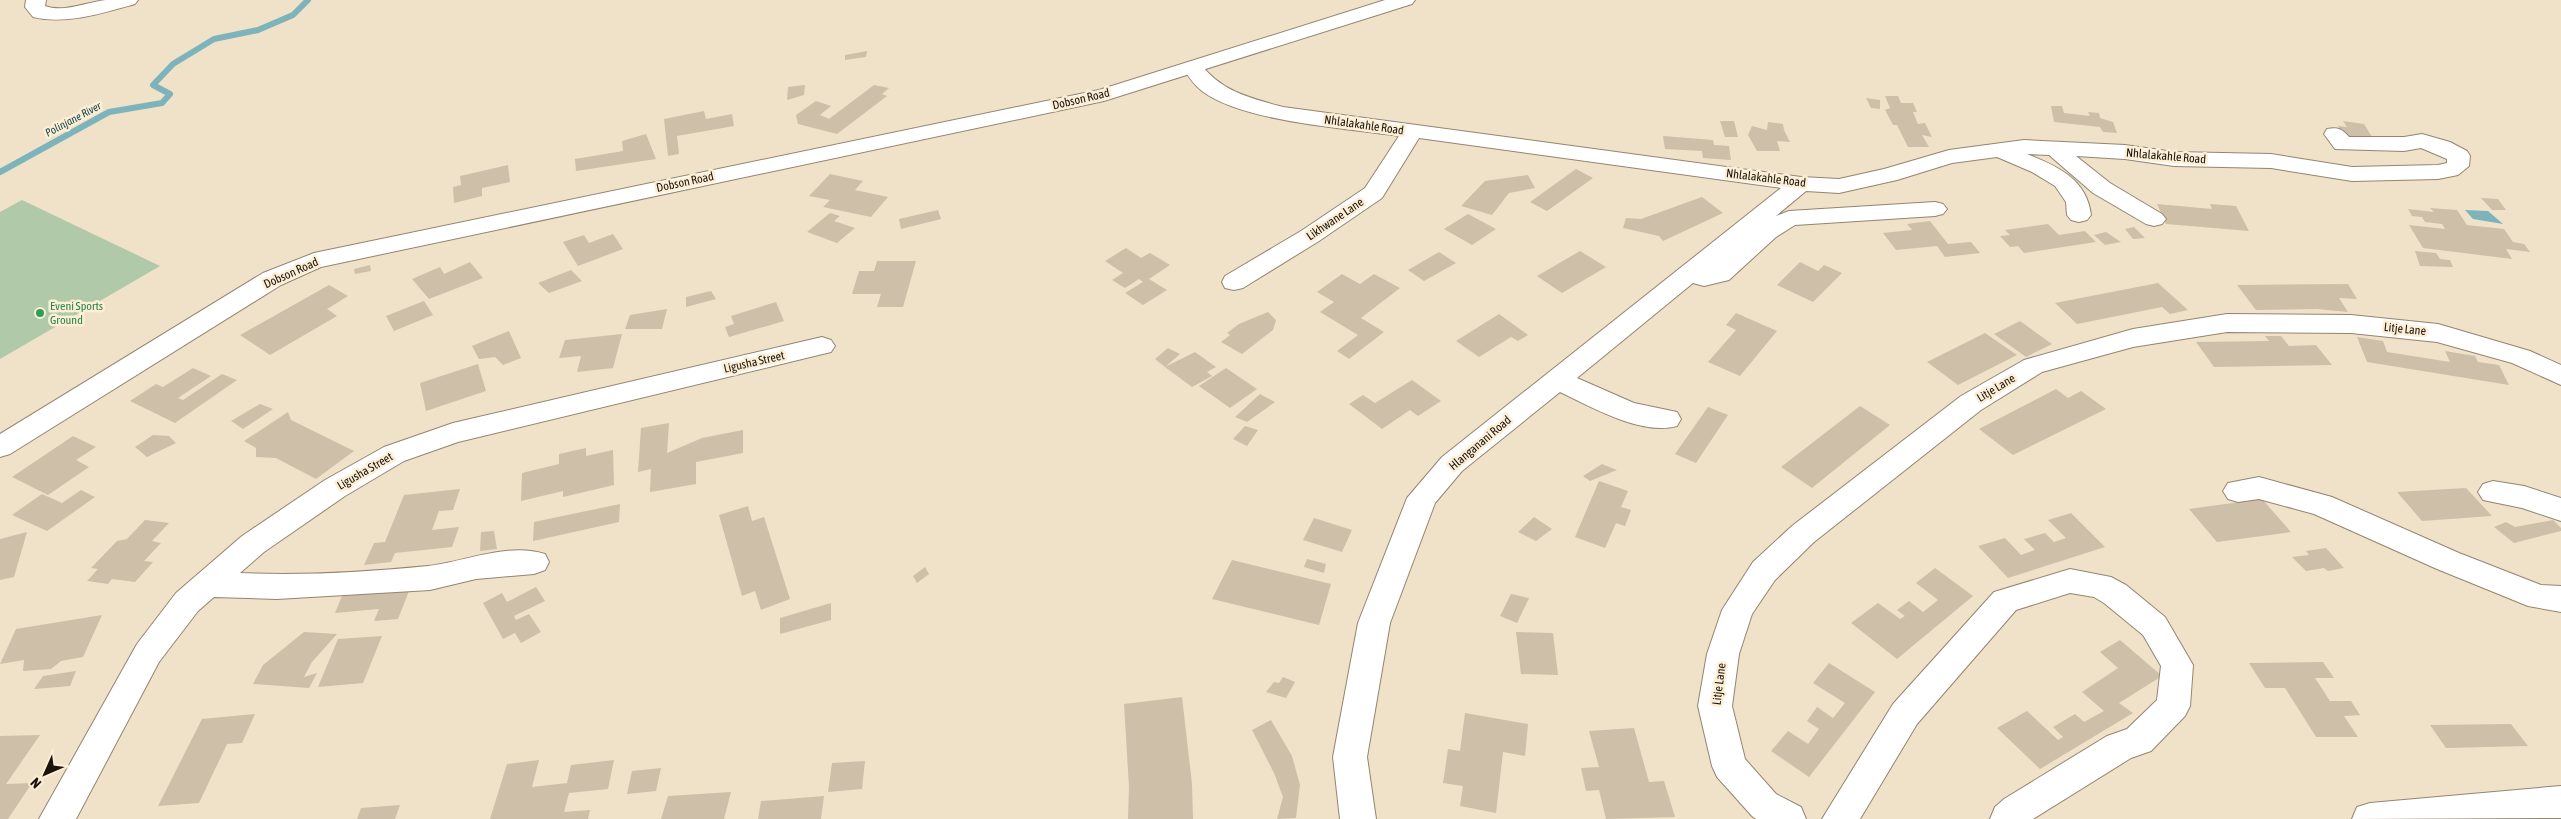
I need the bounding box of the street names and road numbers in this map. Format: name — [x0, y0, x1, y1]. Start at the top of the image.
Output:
street label: Dobson Road — [1051, 86, 1111, 112]
street label: Nhlalakahle Road — [1323, 112, 1405, 138]
street label: Nhlalakahle Road — [2125, 146, 2207, 166]
street label: Nhlalakahle Road — [1725, 166, 1807, 190]
street label: Dobson Road — [655, 169, 715, 195]
street label: Likhwane Lane — [1304, 195, 1366, 243]
street label: Dobson Road — [262, 255, 320, 291]
street label: Litje Lane — [2383, 320, 2427, 338]
street label: Ligusha Street — [722, 348, 786, 376]
street label: Litje Lane — [1974, 371, 2018, 405]
street label: Hlanganani Road — [1446, 413, 1514, 473]
street label: Ligusha Street — [335, 449, 396, 493]
street label: Litje Lane — [1709, 662, 1729, 706]

